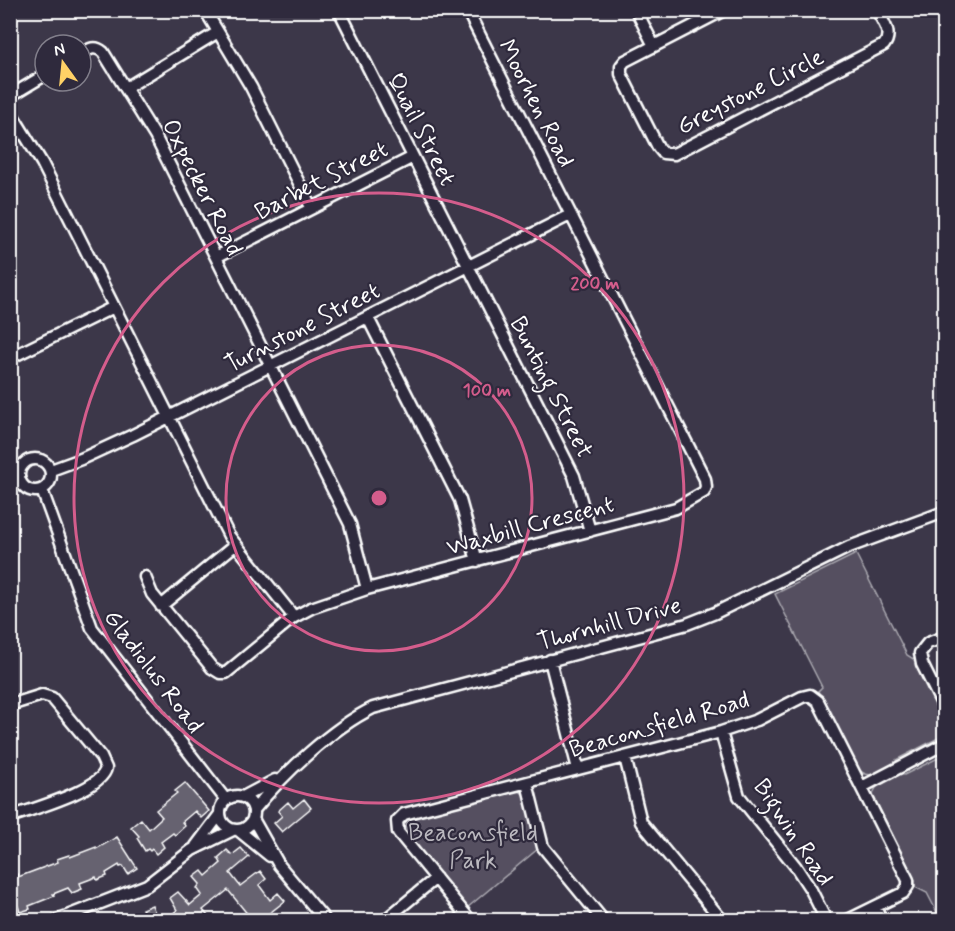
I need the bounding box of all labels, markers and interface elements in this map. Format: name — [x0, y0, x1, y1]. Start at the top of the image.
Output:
north arrow — [33, 33, 93, 93]
street label: Moorhen Road — [490, 34, 581, 173]
text: N — [52, 38, 67, 61]
street label: Greystone Circle — [672, 42, 830, 143]
street label: Quail Street — [379, 68, 462, 191]
street label: Oxpecker Road — [154, 114, 249, 261]
street label: Barbet Street — [250, 134, 394, 228]
text: 200 m — [570, 272, 620, 296]
street label: Turnstone Street — [220, 276, 386, 381]
street label: Bunting Street — [499, 312, 600, 465]
text: 100 m — [463, 379, 511, 403]
centre of rings — [369, 488, 389, 508]
street label: Waxbill Crescent — [443, 489, 617, 564]
street label: Thornhill Drive — [534, 590, 685, 659]
street label: Gladiolus Road — [96, 604, 210, 740]
street label: Beaconsfield Road — [566, 685, 753, 766]
street label: Bigwin Road — [743, 773, 840, 894]
park label: Beaconsfield Park — [408, 818, 538, 877]

